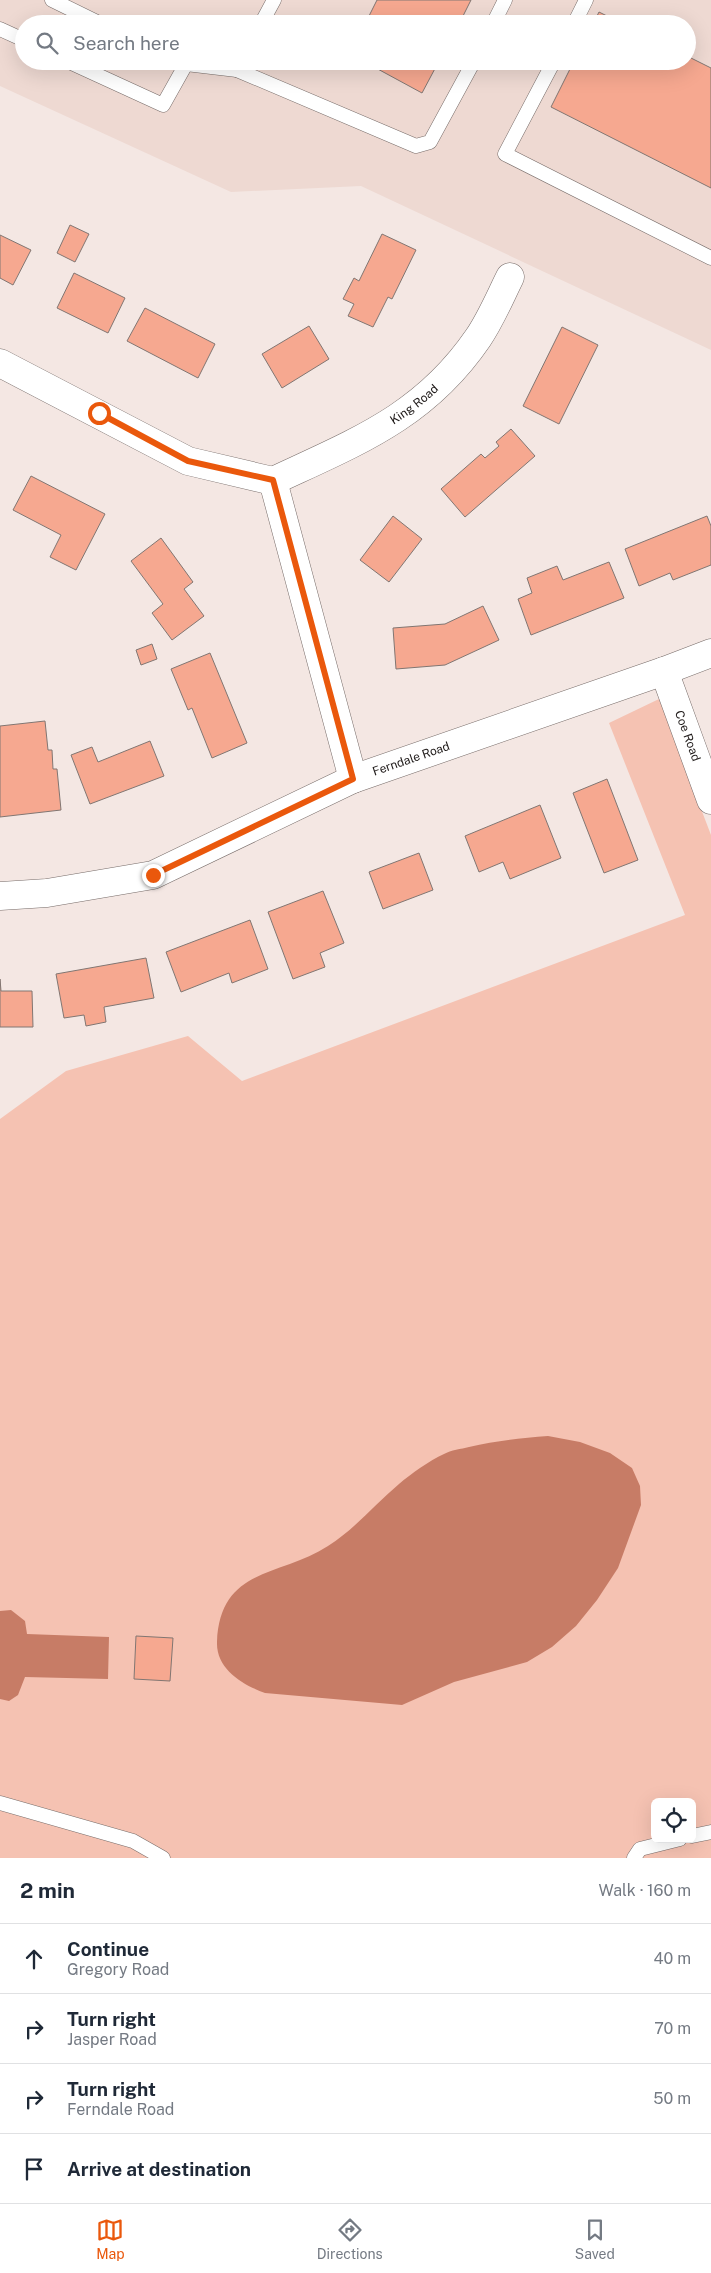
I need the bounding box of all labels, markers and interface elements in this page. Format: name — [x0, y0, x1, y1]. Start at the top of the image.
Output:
search box — [15, 15, 696, 70]
icon: search — [33, 29, 61, 57]
text: Search here — [73, 32, 180, 54]
street label: King Road — [387, 382, 441, 427]
route start — [88, 402, 111, 425]
street label: Coe Road — [672, 708, 703, 763]
street label: Ferndale Road — [371, 739, 452, 779]
route end — [142, 864, 165, 887]
map controls — [651, 1798, 696, 1843]
button: locate — [651, 1798, 696, 1843]
text: 2 min — [20, 1878, 75, 1903]
text: Walk · 160 m — [599, 1881, 691, 1900]
text: Continue — [67, 1938, 149, 1960]
icon: ahead — [20, 1945, 48, 1973]
text: 40 m — [653, 1949, 691, 1968]
text: Gregory Road — [67, 1960, 169, 1979]
text: Turn right — [67, 2008, 156, 2030]
icon: right — [20, 2015, 48, 2043]
text: 70 m — [654, 2019, 691, 2038]
text: Jasper Road — [67, 2030, 157, 2049]
text: Turn right — [67, 2078, 156, 2100]
icon: right — [20, 2085, 48, 2113]
text: 50 m — [653, 2089, 691, 2108]
text: Ferndale Road — [67, 2100, 174, 2119]
icon: arrive — [20, 2155, 48, 2183]
text: Arrive at destination — [67, 2158, 251, 2180]
tab: Map — [96, 2216, 125, 2262]
tab: Directions — [317, 2216, 383, 2262]
tab: Saved — [575, 2216, 615, 2262]

